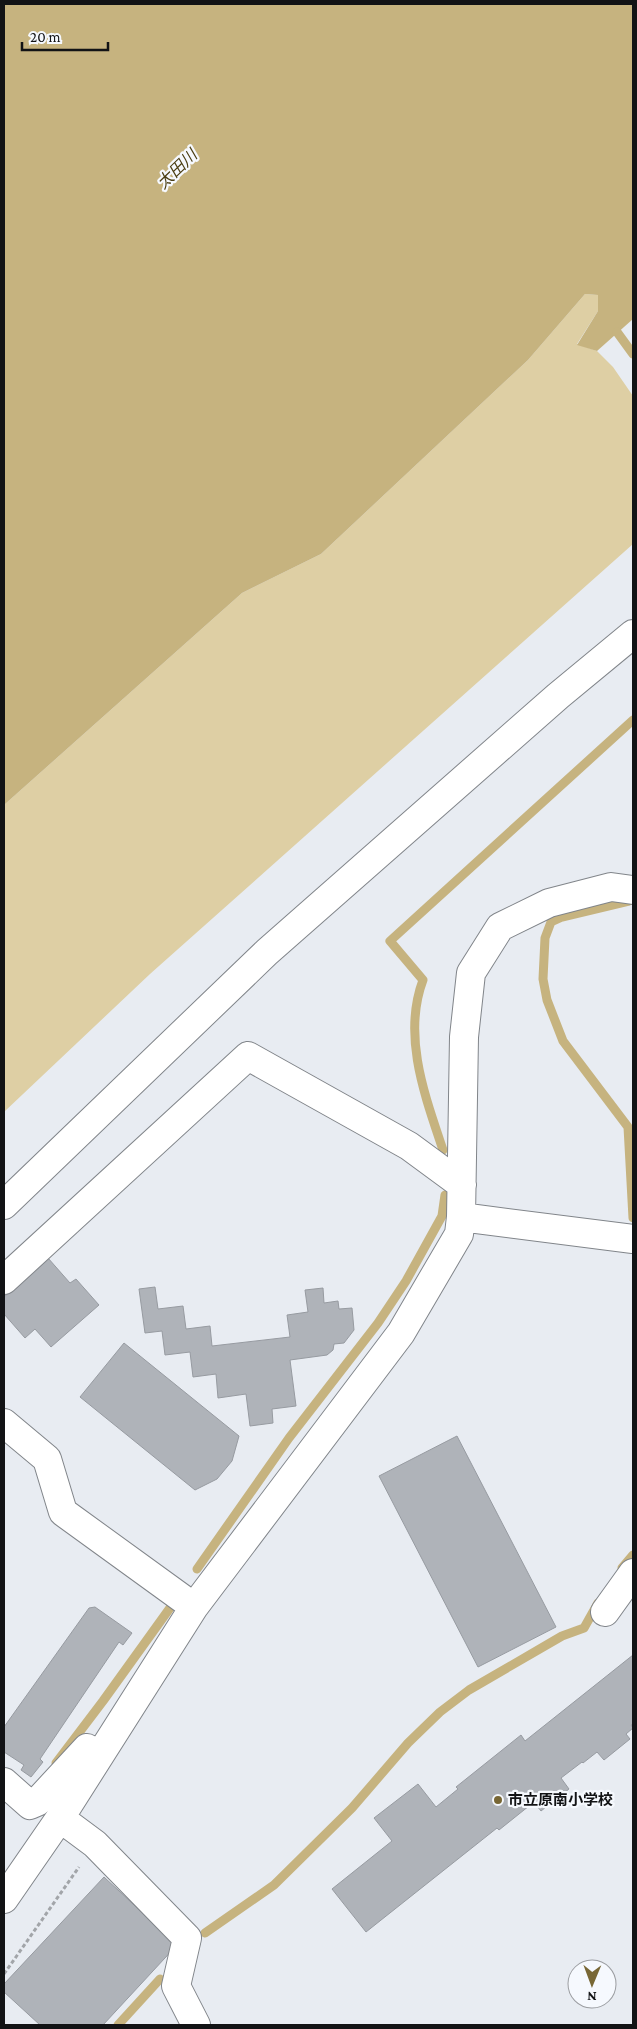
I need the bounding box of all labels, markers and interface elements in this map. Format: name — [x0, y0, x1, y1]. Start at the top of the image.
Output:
scale bar — [22, 20, 109, 52]
text: 20 m — [30, 29, 61, 45]
water label: 太田川 — [154, 145, 202, 192]
place label: 市立原南小学校 — [508, 1792, 613, 1808]
marker: 市立原南小学校 — [492, 1794, 504, 1806]
north arrow — [567, 1959, 617, 2009]
text: N — [586, 1989, 597, 2005]

